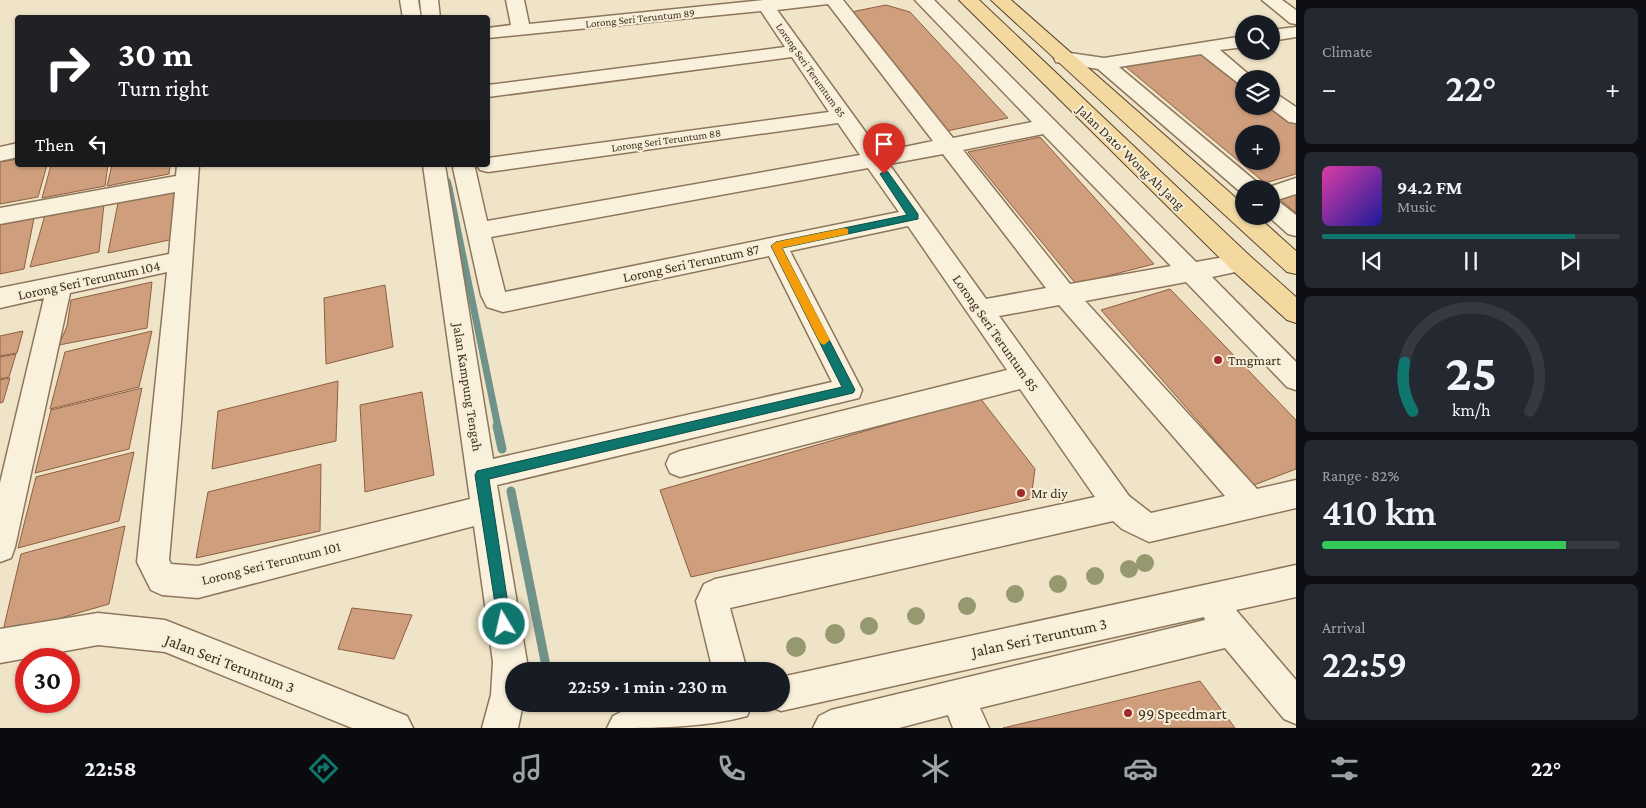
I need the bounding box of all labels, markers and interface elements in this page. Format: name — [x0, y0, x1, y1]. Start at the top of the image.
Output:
street label: Lorong Seri Teruntum 89 — [585, 6, 695, 31]
map controls — [1235, 15, 1280, 225]
button: search — [1235, 15, 1280, 60]
street label: Lorong Seri Terumtum 85 — [773, 20, 848, 120]
icon: right — [35, 35, 100, 100]
text: 30 m — [118, 35, 193, 74]
text: Climate — [1322, 43, 1372, 60]
text: 22° — [1446, 67, 1496, 109]
button: layers — [1235, 70, 1280, 115]
text: − — [1322, 73, 1337, 104]
text: + — [1605, 73, 1620, 104]
text: Turn right — [118, 76, 209, 101]
street label: Jalan Dato' Wong Ah Jang — [1073, 100, 1188, 213]
pin — [863, 123, 905, 174]
button: + — [1235, 125, 1280, 170]
street label: Lorong Seri Teruntum 88 — [610, 126, 722, 155]
icon: left — [84, 130, 112, 158]
icon: arrive — [870, 130, 898, 158]
text: Then — [35, 134, 74, 155]
text: 94.2 FM — [1397, 177, 1462, 198]
button: − — [1235, 180, 1280, 225]
text: Music — [1397, 198, 1436, 215]
street label: Lorong Seri Teruntum 87 — [621, 241, 761, 285]
icon: previous — [1358, 247, 1386, 275]
icon: pause — [1457, 247, 1485, 275]
icon: next — [1556, 247, 1584, 275]
street label: Lorong Seri Teruntum 104 — [16, 257, 162, 303]
street label: Lorong Seri Teruntum 85 — [949, 271, 1043, 395]
street label: Jalan Kampung Tengah — [450, 320, 486, 453]
text: 25 — [1445, 343, 1497, 401]
place label: Tmgmart — [1228, 352, 1281, 368]
marker: Tmgmart — [1212, 354, 1224, 366]
text: km/h — [1452, 400, 1491, 420]
text: Range · 82% — [1322, 467, 1399, 484]
place label: Mr diy — [1031, 485, 1068, 501]
marker: Mr diy — [1015, 487, 1027, 499]
text: 410 km — [1322, 491, 1437, 533]
street label: Lorong Seri Teruntum 101 — [200, 538, 343, 588]
position arrow — [477, 597, 529, 649]
street label: Jalan Seri Teruntum 3 — [968, 615, 1108, 662]
text: Arrival — [1322, 619, 1366, 636]
street label: Jalan Seri Teruntum 3 — [160, 630, 297, 697]
text: 22:59 — [1322, 643, 1407, 685]
speed limit sign: 30 — [15, 648, 80, 713]
text: 22:59 · 1 min · 230 m — [568, 676, 727, 697]
place label: 99 Speedmart — [1138, 705, 1228, 723]
marker: 99 Speedmart — [1122, 707, 1134, 719]
icon: directions — [306, 751, 341, 786]
icon: music — [510, 751, 545, 786]
icon: phone — [714, 751, 749, 786]
icon: climate — [918, 751, 953, 786]
icon: car — [1123, 751, 1158, 786]
icon: filters — [1327, 751, 1362, 786]
text: 22:58 — [85, 756, 136, 781]
text: 22° — [1531, 756, 1561, 781]

